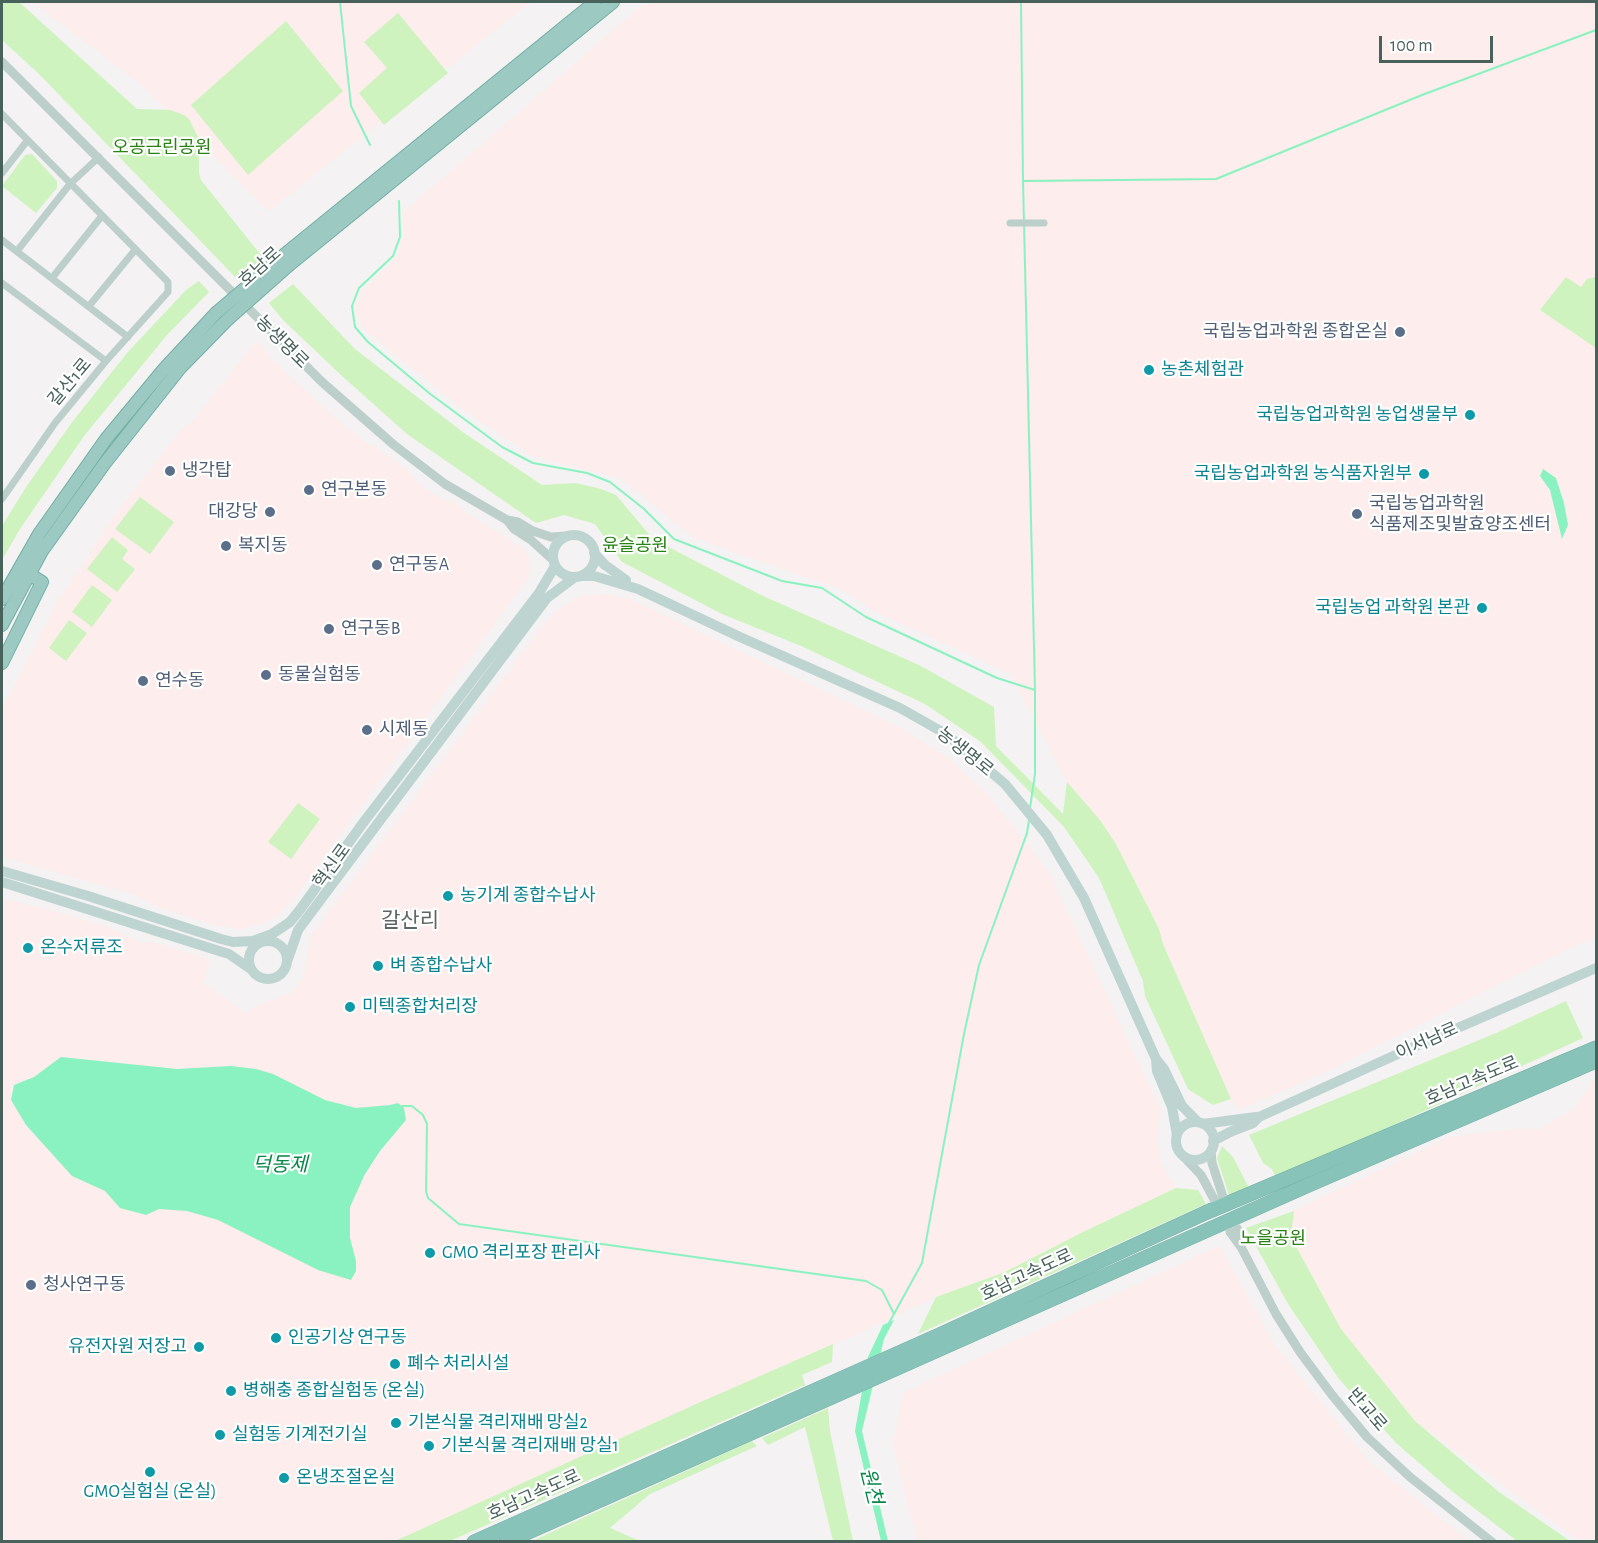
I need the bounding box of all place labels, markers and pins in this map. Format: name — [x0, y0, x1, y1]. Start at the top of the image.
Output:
place label: 국립농업과학원 종합온실 — [1203, 321, 1388, 343]
marker: 국립농업과학원 종합온실 — [1393, 325, 1407, 339]
place label: 농촌체험관 — [1161, 359, 1244, 381]
marker: 농촌체험관 — [1142, 363, 1156, 377]
place label: 국립농업과학원 농업생물부 — [1256, 404, 1458, 426]
marker: 국립농업과학원 농업생물부 — [1463, 408, 1477, 422]
place label: 냉각탑 — [182, 460, 232, 482]
place label: 국립농업과학원 농식품자원부 — [1194, 463, 1412, 485]
marker: 냉각탑 — [163, 464, 177, 478]
marker: 국립농업과학원 농식품자원부 — [1417, 467, 1431, 481]
place label: 연구본동 — [321, 479, 387, 501]
marker: 연구본동 — [302, 483, 316, 497]
place label: 국립농업과학원 식품제조및발효양조센터 — [1369, 493, 1551, 536]
place label: 대강당 — [208, 501, 258, 523]
marker: 대강당 — [263, 505, 277, 519]
marker: 국립농업과학원 식품제조및발효양조센터 — [1350, 507, 1364, 521]
place label: 복지동 — [238, 535, 288, 557]
marker: 복지동 — [219, 539, 233, 553]
place label: 연구동A — [389, 554, 449, 576]
marker: 연구동A — [370, 558, 384, 572]
place label: 국립농업 과학원 본관 — [1315, 597, 1470, 619]
marker: 국립농업 과학원 본관 — [1475, 601, 1489, 615]
place label: 연구동B — [341, 618, 400, 640]
marker: 연구동B — [322, 622, 336, 636]
place label: 동물실험동 — [278, 664, 361, 686]
marker: 동물실험동 — [259, 668, 273, 682]
place label: 연수동 — [155, 670, 205, 692]
marker: 연수동 — [136, 674, 150, 688]
place label: 시제동 — [379, 719, 429, 741]
marker: 시제동 — [360, 723, 374, 737]
place label: 농기계 종합수납사 — [460, 885, 595, 907]
marker: 농기계 종합수납사 — [441, 889, 455, 903]
place label: 온수저류조 — [40, 937, 123, 959]
marker: 온수저류조 — [21, 941, 35, 955]
place label: 벼 종합수납사 — [390, 955, 492, 977]
marker: 벼 종합수납사 — [371, 959, 385, 973]
place label: 미텍종합처리장 — [362, 996, 478, 1018]
marker: 미텍종합처리장 — [343, 1000, 357, 1014]
place label: GMO 격리포장 판리사 — [442, 1242, 600, 1264]
marker: GMO 격리포장 판리사 — [423, 1246, 437, 1260]
place label: 청사연구동 — [43, 1274, 126, 1296]
marker: 청사연구동 — [24, 1278, 38, 1292]
place label: 인공기상 연구동 — [288, 1327, 407, 1349]
marker: 인공기상 연구동 — [269, 1331, 283, 1345]
place label: 유전자원 저장고 — [68, 1336, 187, 1358]
marker: 유전자원 저장고 — [192, 1340, 206, 1354]
place label: 폐수 처리시설 — [407, 1353, 509, 1375]
marker: 폐수 처리시설 — [388, 1357, 402, 1371]
place label: 병해충 종합실험동 (온실) — [243, 1380, 425, 1402]
marker: 병해충 종합실험동 (온실) — [224, 1384, 238, 1398]
place label: 기본식물 격리재배 망실2 — [408, 1412, 588, 1434]
marker: 기본식물 격리재배 망실2 — [389, 1416, 403, 1430]
place label: 실험동 기계전기실 — [232, 1424, 367, 1446]
marker: 실험동 기계전기실 — [213, 1428, 227, 1442]
place label: 기본식물 격리재배 망실1 — [441, 1435, 619, 1457]
marker: 기본식물 격리재배 망실1 — [422, 1439, 436, 1453]
marker: GMO실험실 (온실) — [143, 1465, 157, 1479]
place label: 온냉조절온실 — [296, 1467, 395, 1489]
marker: 온냉조절온실 — [277, 1471, 291, 1485]
place label: GMO실험실 (온실) — [84, 1481, 216, 1503]

